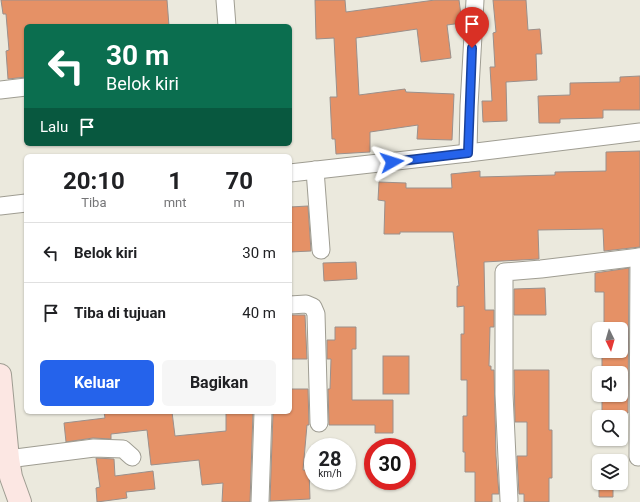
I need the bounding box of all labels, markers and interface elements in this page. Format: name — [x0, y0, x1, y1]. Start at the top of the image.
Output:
pin — [455, 7.0, 489, 48]
icon: arrive — [461, 13, 483, 35]
text: 30 m — [106, 39, 169, 72]
icon: left — [40, 40, 92, 92]
text: Belok kiri — [106, 73, 179, 94]
icon: arrive — [76, 116, 98, 138]
text: Lalu — [40, 118, 68, 136]
position arrow — [371, 141, 413, 183]
text: 20:10 — [63, 167, 125, 195]
text: 1 — [168, 167, 182, 195]
text: 70 — [226, 167, 253, 195]
text: Tiba — [81, 195, 107, 210]
text: mnt — [164, 195, 187, 210]
text: m — [234, 195, 245, 210]
icon: left — [40, 242, 62, 264]
text: Belok kiri — [74, 244, 137, 262]
text: 30 m — [242, 244, 276, 262]
icon: arrive — [40, 302, 62, 324]
text: Tiba di tujuan — [74, 304, 166, 322]
text: 40 m — [242, 304, 276, 322]
north arrow — [592, 322, 628, 358]
map controls — [592, 322, 628, 490]
button: Keluar — [40, 360, 154, 406]
button: Bagikan — [162, 360, 276, 406]
button: sound — [592, 366, 628, 402]
button: search — [592, 410, 628, 446]
speed limit sign: 30 — [364, 438, 416, 490]
text: 28 — [319, 447, 341, 471]
button: layers — [592, 454, 628, 490]
text: km/h — [318, 468, 342, 479]

